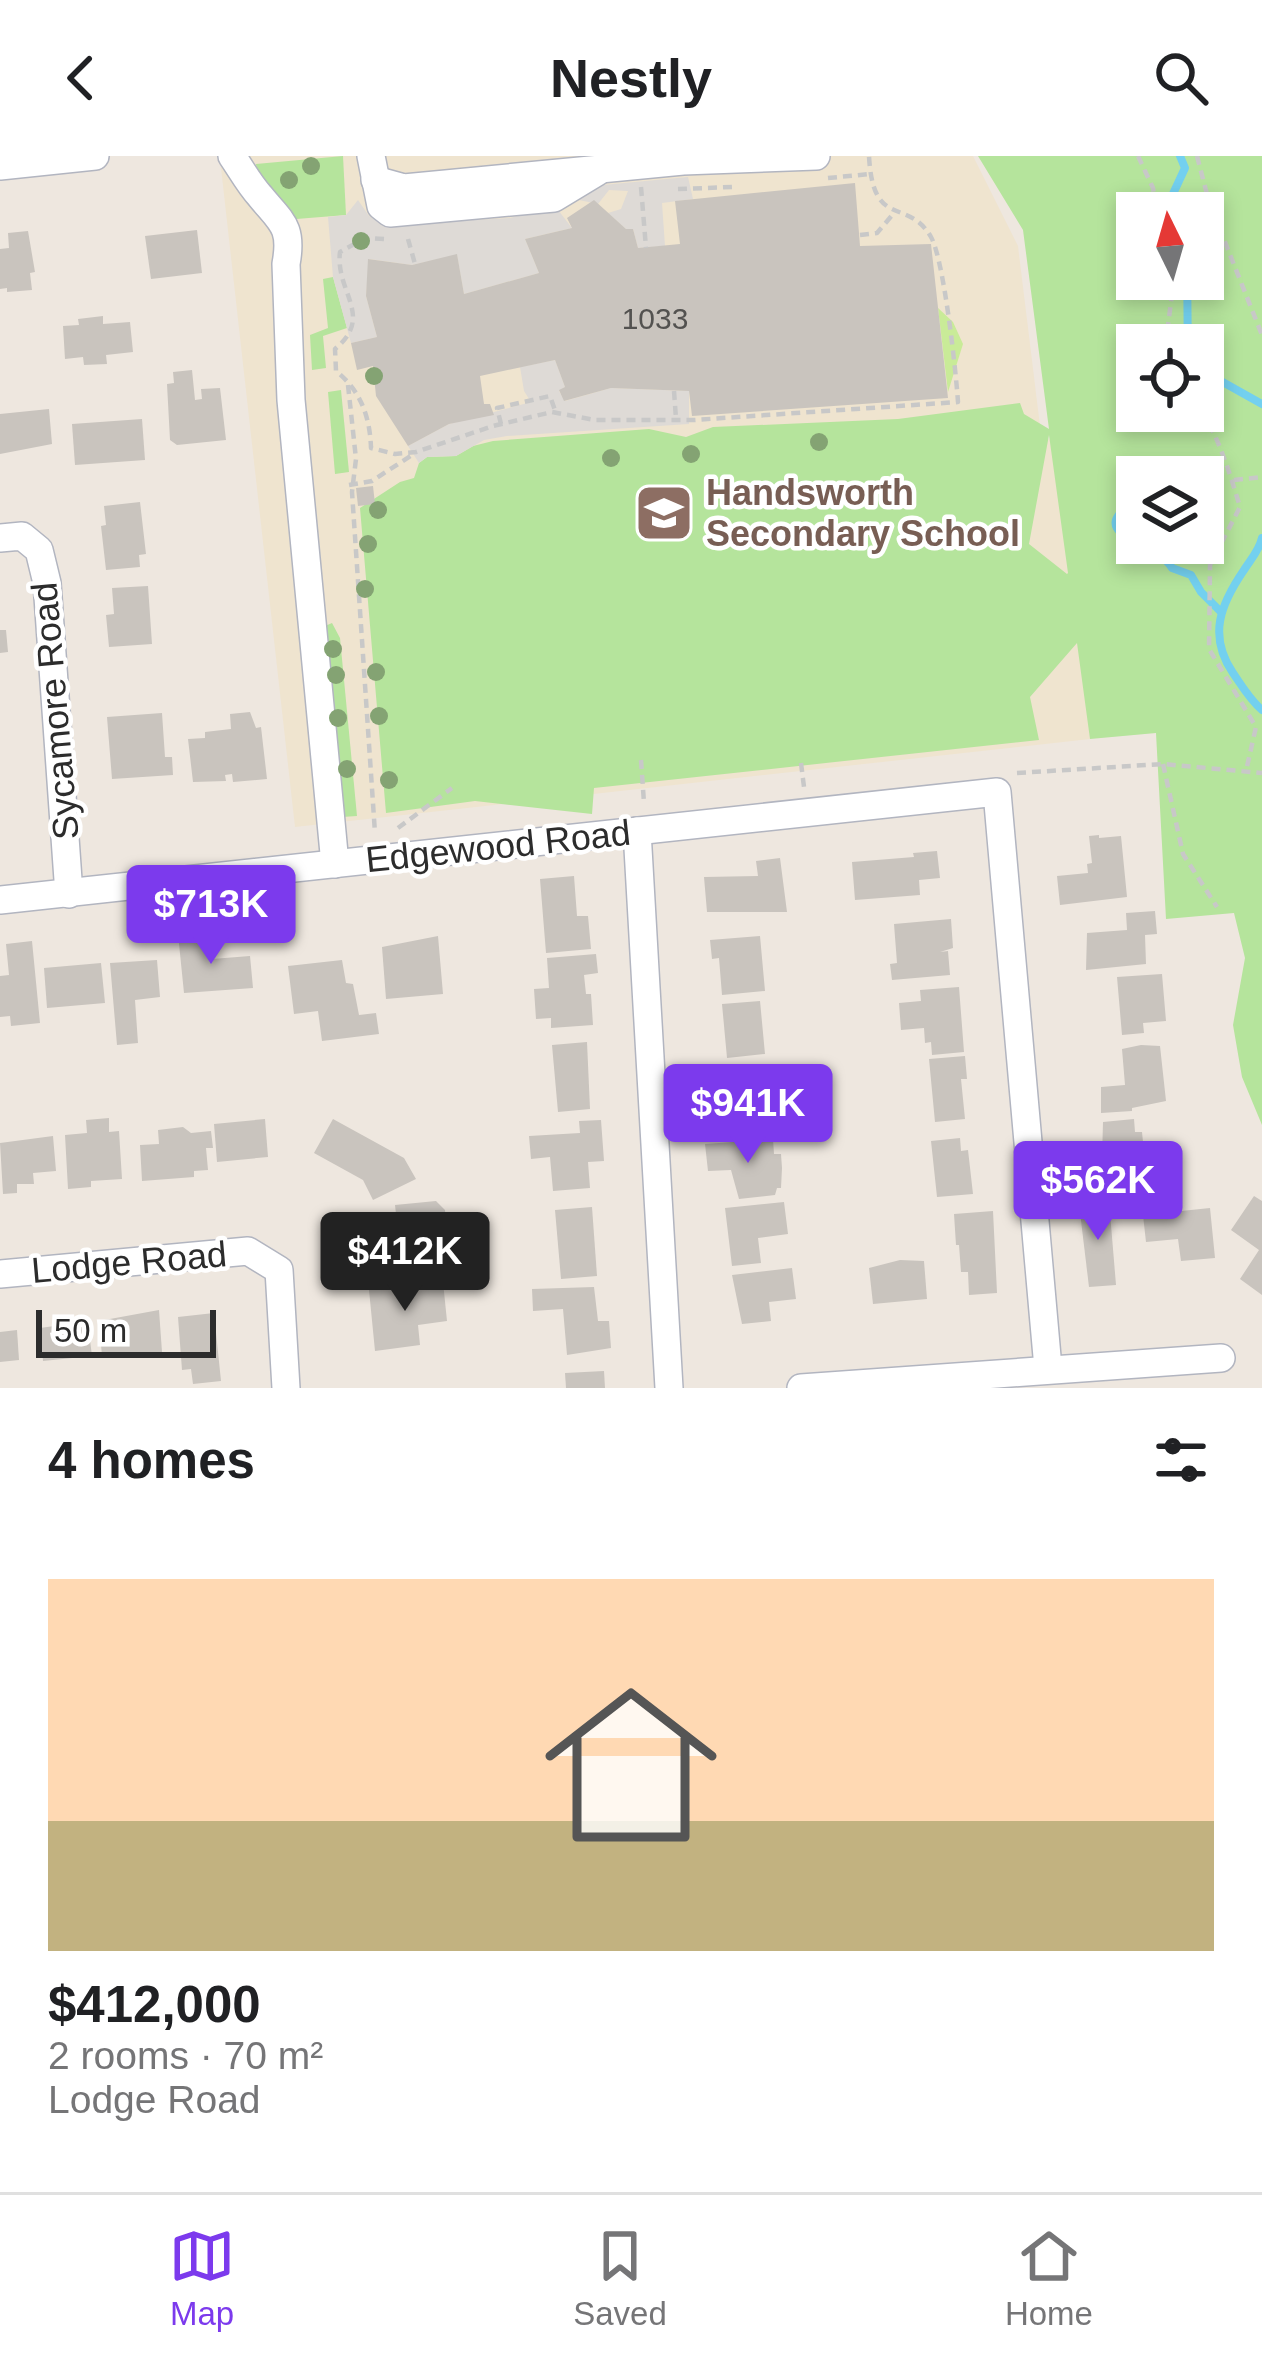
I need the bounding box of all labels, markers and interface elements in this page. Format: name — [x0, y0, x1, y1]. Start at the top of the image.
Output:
icon: back — [48, 45, 114, 111]
icon: search — [1148, 45, 1214, 111]
text: Nestly — [550, 48, 712, 108]
north arrow — [1116, 192, 1224, 300]
map controls — [1116, 192, 1224, 564]
house number: 1033 — [622, 302, 688, 335]
button: locate — [1116, 324, 1224, 432]
button: layers — [1116, 456, 1224, 564]
place label: Handsworth Secondary School — [706, 472, 1020, 554]
school or university icon: Handsworth Secondary School — [633, 482, 695, 544]
street label: Sycamore Road — [23, 581, 87, 841]
street label: Edgewood Road — [363, 812, 633, 880]
pin: $713K — [127, 865, 295, 967]
text: $713K — [154, 882, 268, 925]
pin: $941K — [664, 1064, 832, 1166]
text: $941K — [691, 1081, 805, 1124]
pin: $562K — [1014, 1141, 1182, 1243]
text: $562K — [1041, 1158, 1155, 1201]
pin: $412K — [321, 1212, 489, 1314]
text: $412K — [348, 1229, 462, 1272]
street label: Lodge Road — [30, 1233, 228, 1291]
scale bar — [36, 1304, 216, 1357]
text: 50 m — [54, 1312, 127, 1349]
icon: filters — [1148, 1427, 1214, 1493]
text: 4 homes — [48, 1432, 255, 1489]
icon: home — [523, 1657, 739, 1873]
text: $412,000 — [48, 1976, 261, 2033]
text: 2 rooms · 70 m² — [48, 2034, 323, 2077]
text: Lodge Road — [48, 2078, 261, 2121]
tab: Map — [169, 2223, 235, 2333]
tab: Saved — [573, 2223, 667, 2333]
tab: Home — [1005, 2223, 1093, 2333]

